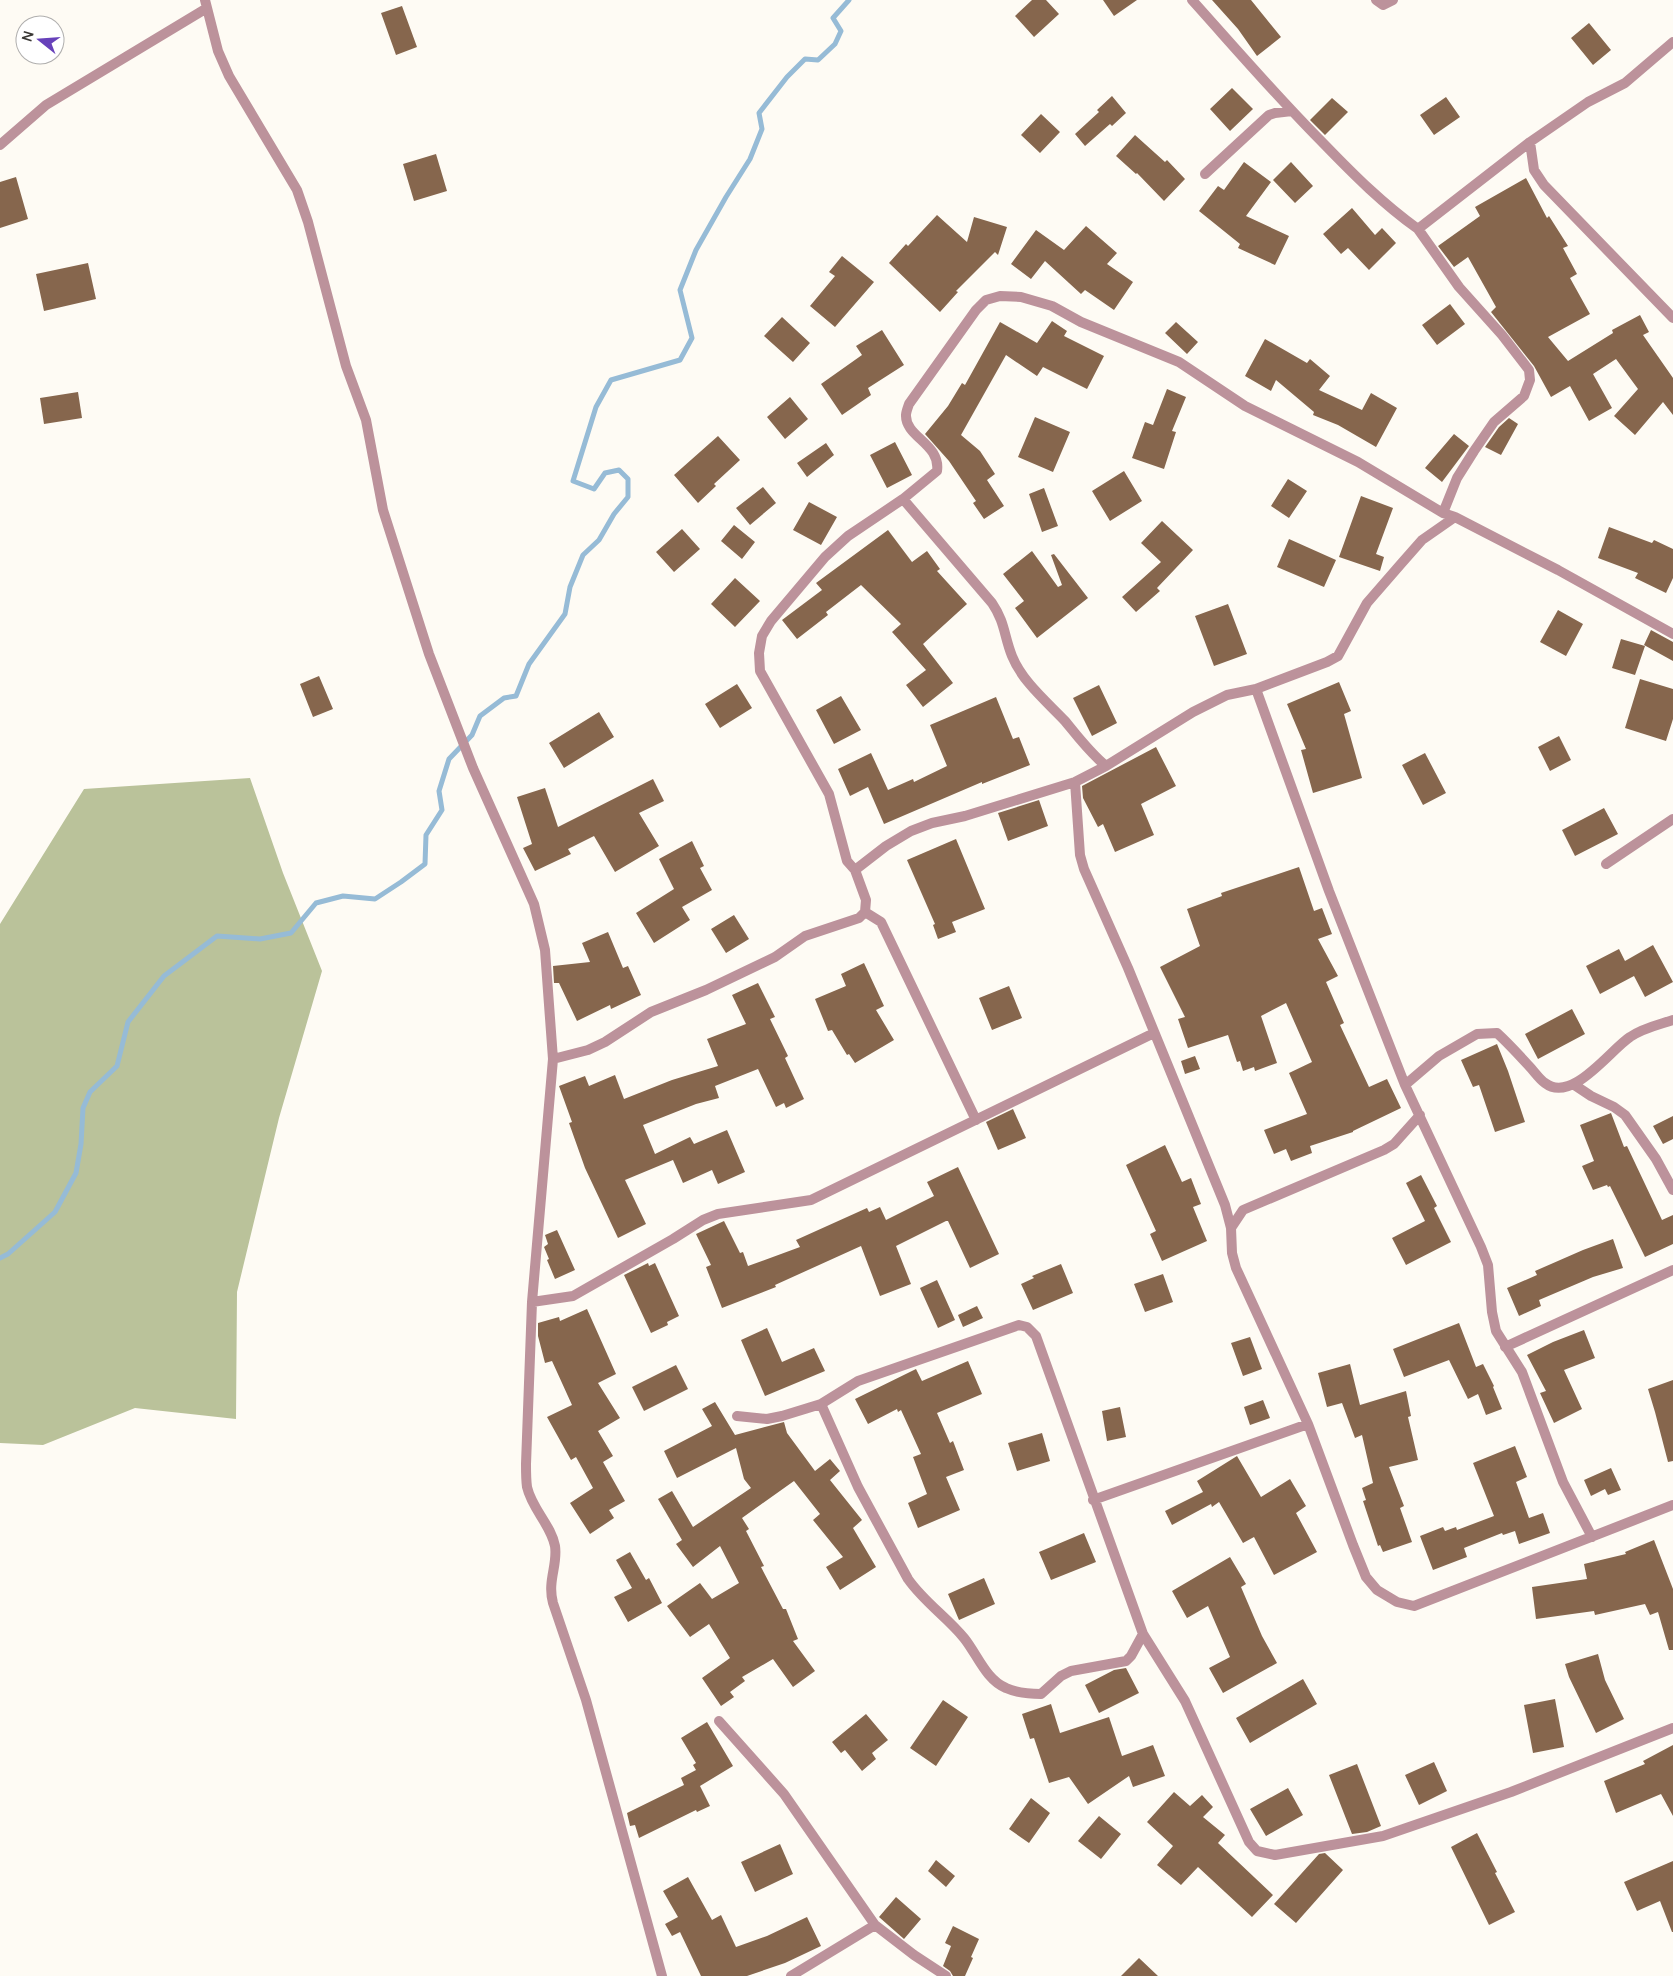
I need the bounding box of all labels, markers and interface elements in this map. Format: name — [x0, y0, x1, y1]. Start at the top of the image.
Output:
north arrow — [15, 15, 65, 65]
text: N — [17, 28, 38, 44]

